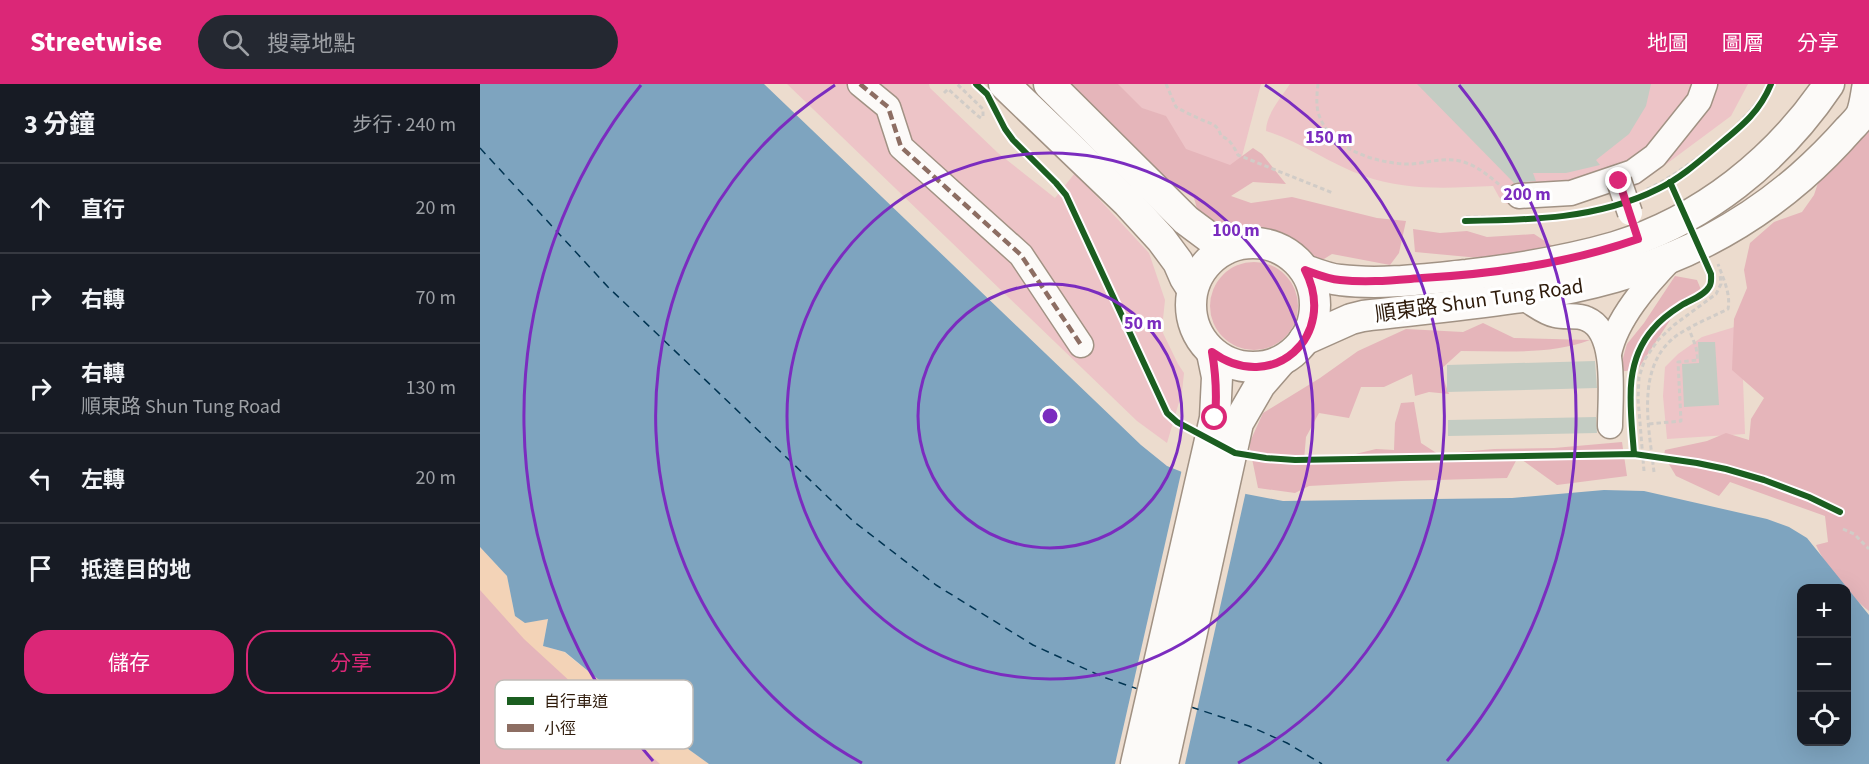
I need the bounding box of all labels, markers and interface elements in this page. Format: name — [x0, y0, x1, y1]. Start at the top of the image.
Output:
search box — [198, 15, 618, 69]
text: Streetwise — [30, 22, 162, 62]
icon: search — [219, 26, 252, 59]
text: 搜尋地點 — [267, 28, 355, 60]
text: 地圖 — [1647, 28, 1689, 58]
text: 圖層 — [1722, 28, 1764, 58]
text: 分享 — [1797, 28, 1839, 58]
text: 3 分鐘 — [24, 106, 95, 143]
text: 步行 · 240 m — [353, 111, 456, 139]
text: 150 m — [1305, 125, 1353, 150]
route end — [1605, 167, 1631, 193]
text: 200 m — [1503, 182, 1551, 207]
icon: ahead — [24, 192, 57, 225]
text: 直行 — [81, 194, 125, 226]
text: 20 m — [416, 194, 456, 222]
text: 100 m — [1212, 218, 1260, 243]
street label: 順東路 Shun Tung Road — [1373, 271, 1585, 329]
icon: right — [24, 282, 57, 315]
text: 右轉 — [81, 284, 125, 316]
text: 70 m — [416, 284, 456, 312]
text: 50 m — [1124, 311, 1162, 336]
text: 右轉 — [81, 358, 125, 390]
icon: right — [24, 372, 57, 405]
text: 130 m — [406, 374, 456, 402]
text: 順東路 Shun Tung Road — [81, 393, 281, 421]
route start — [1201, 404, 1227, 430]
centre of rings — [1040, 406, 1060, 426]
icon: left — [24, 462, 57, 495]
text: 左轉 — [81, 464, 125, 496]
text: 20 m — [416, 464, 456, 492]
icon: arrive — [24, 552, 57, 585]
text: 抵達目的地 — [81, 554, 191, 586]
map controls — [1797, 584, 1851, 746]
button: + — [1797, 584, 1851, 638]
button: 儲存 — [24, 630, 234, 694]
button: 分享 — [246, 630, 456, 694]
button: − — [1797, 638, 1851, 692]
legend — [495, 680, 693, 749]
text: 自行車道 — [544, 691, 608, 713]
button: locate — [1797, 692, 1851, 746]
text: 小徑 — [544, 718, 576, 740]

